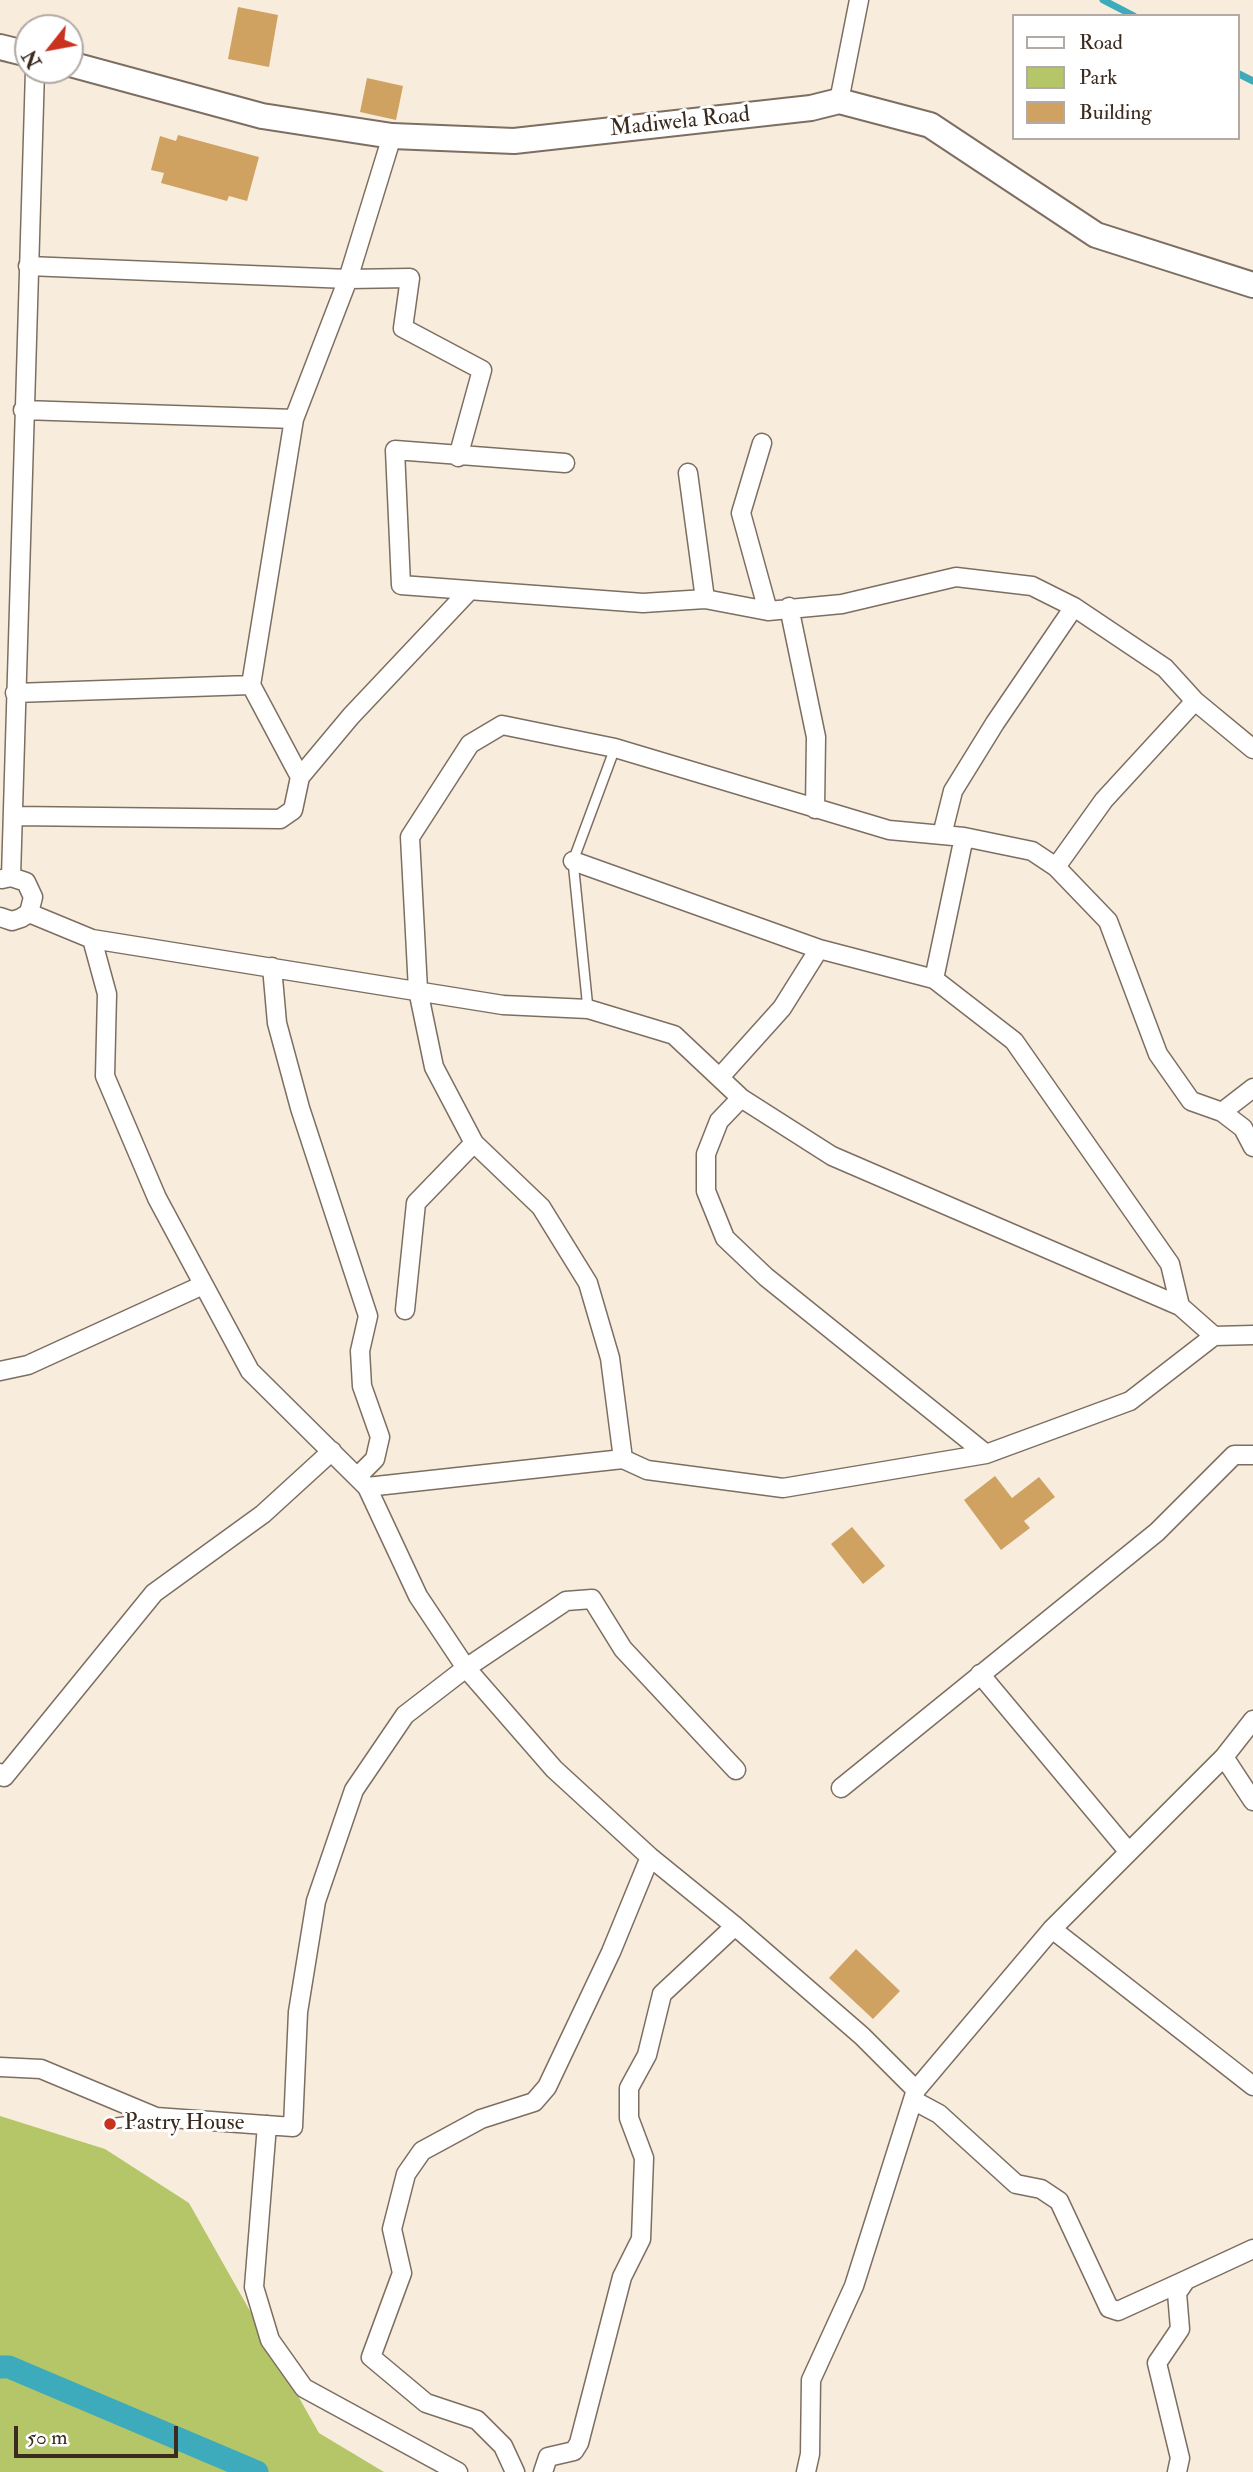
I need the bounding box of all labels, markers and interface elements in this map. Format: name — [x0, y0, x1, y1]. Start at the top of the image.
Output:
north arrow — [14, 14, 84, 84]
legend — [1012, 14, 1239, 140]
text: Road — [1079, 29, 1123, 56]
text: N — [18, 45, 47, 72]
text: Park — [1079, 64, 1117, 91]
text: Building — [1079, 99, 1152, 126]
street label: Madiwela Road — [609, 102, 751, 144]
place label: Pastry House — [124, 2110, 244, 2138]
marker: Pastry House — [102, 2116, 118, 2132]
scale bar — [18, 2412, 182, 2456]
text: 50 m — [27, 2424, 68, 2451]

